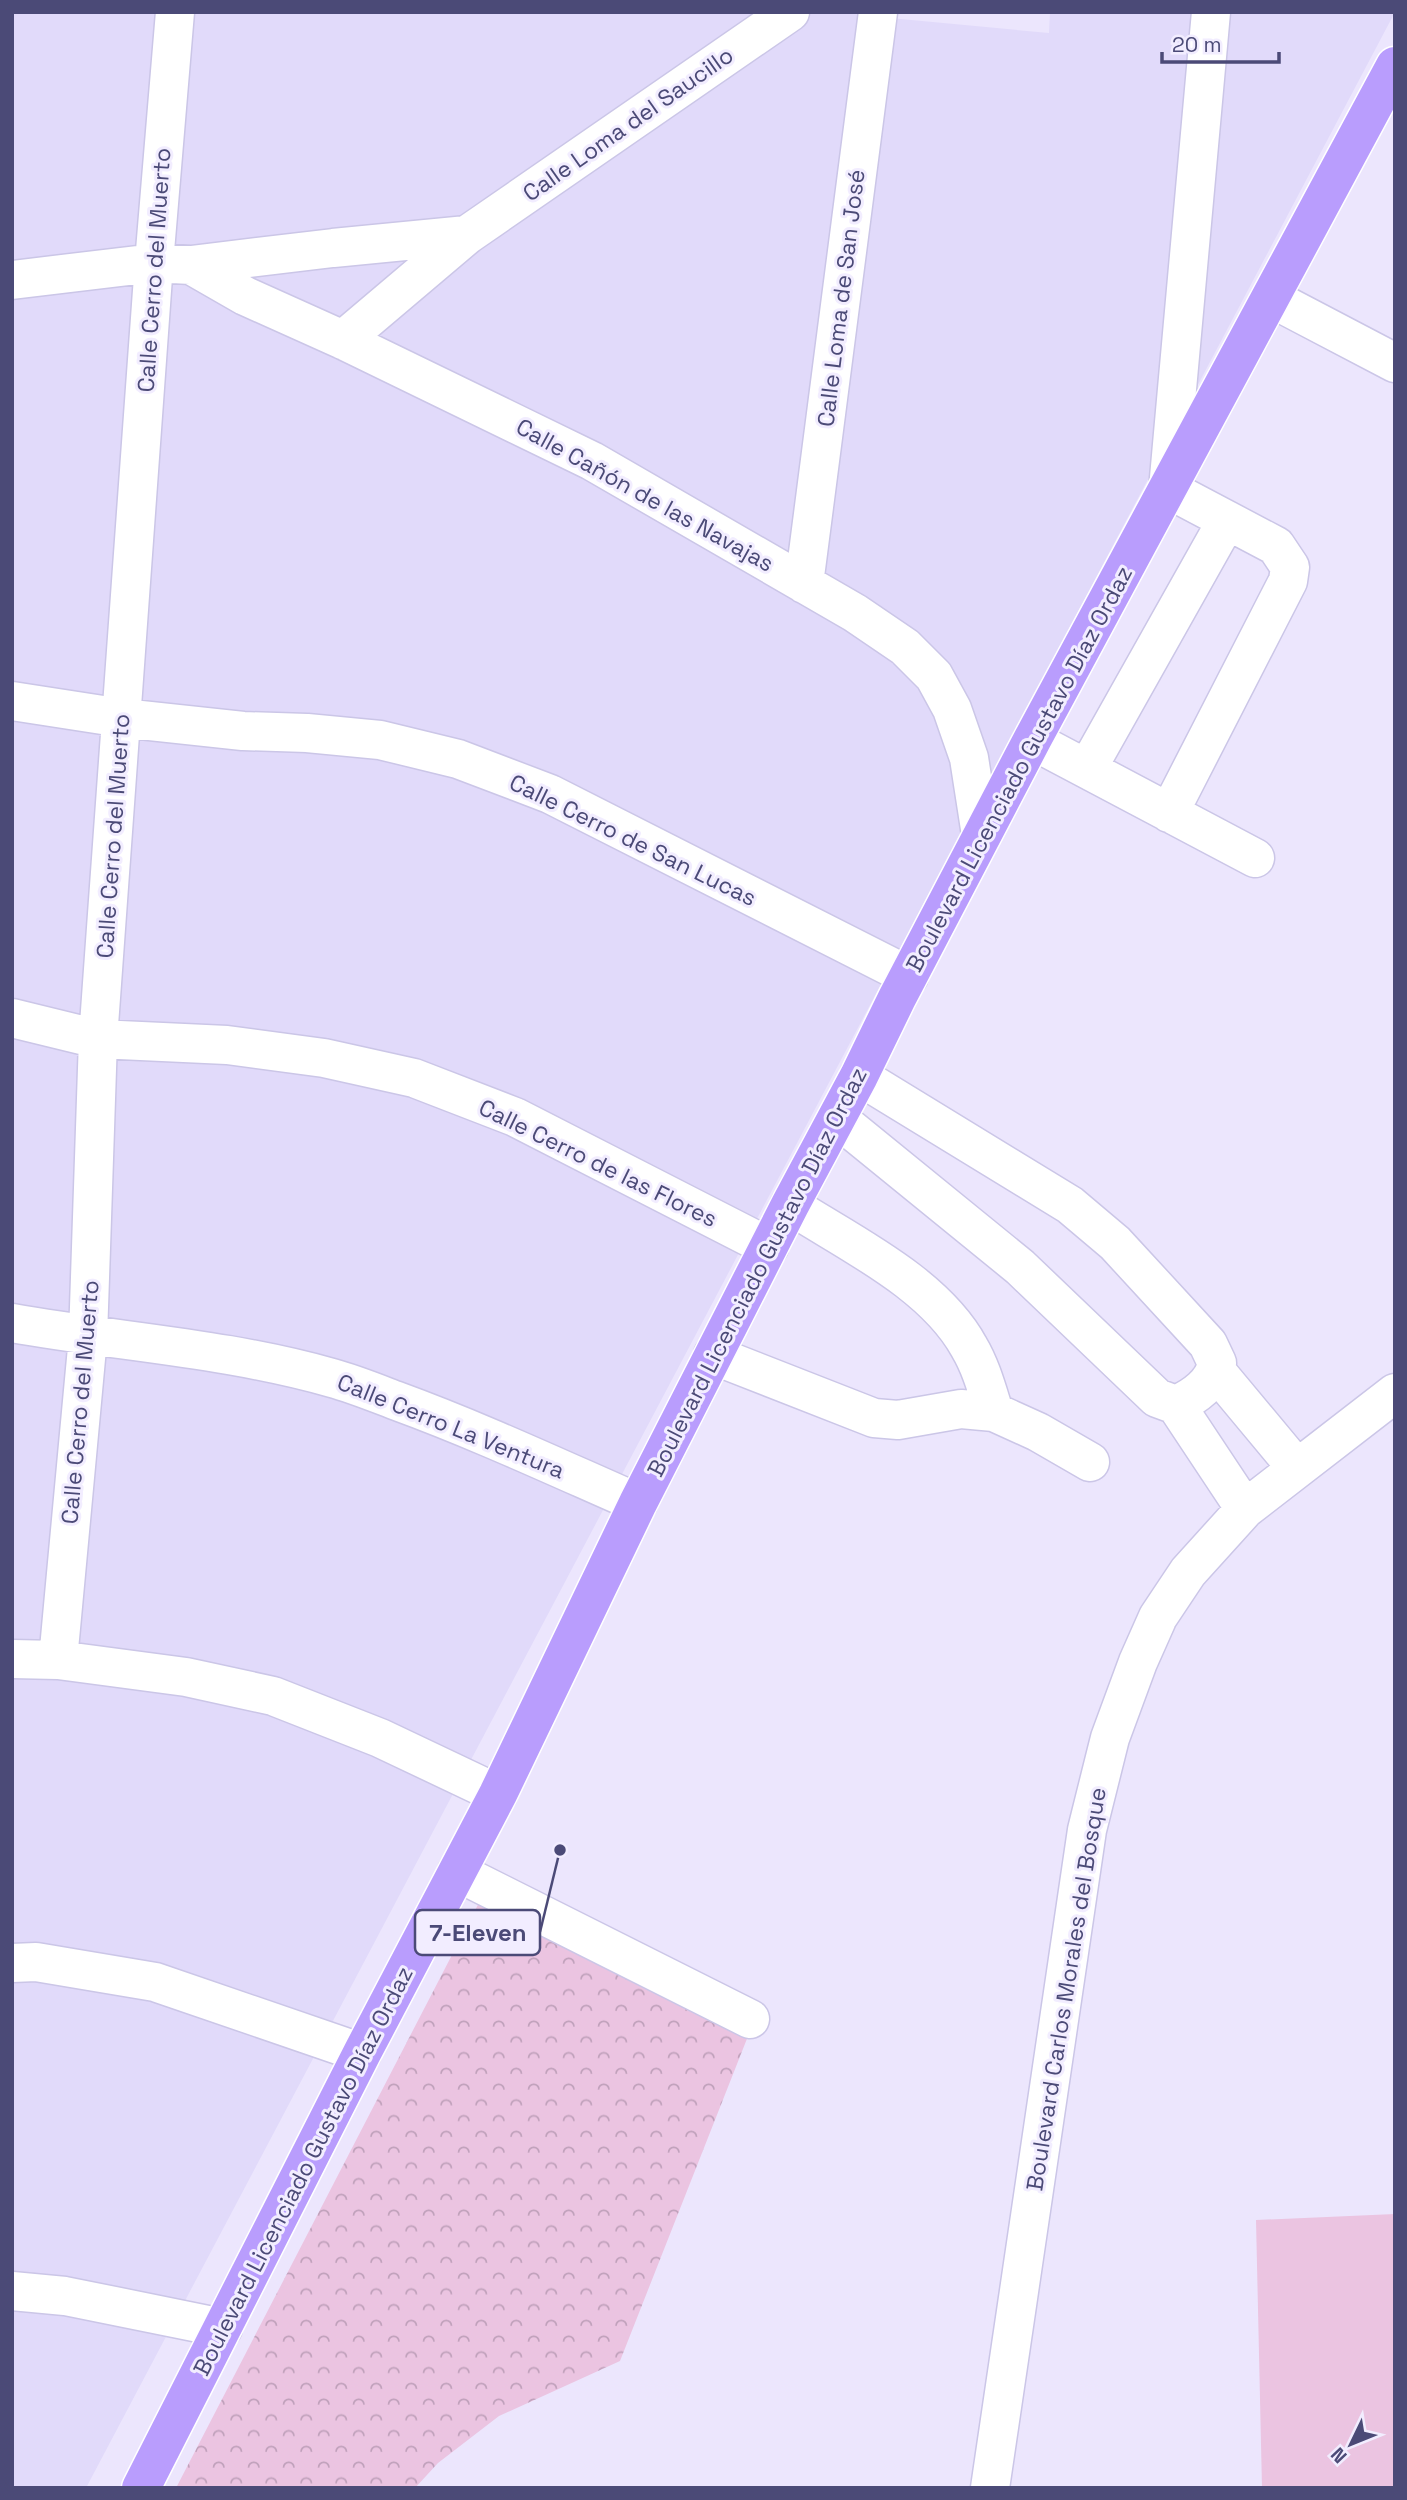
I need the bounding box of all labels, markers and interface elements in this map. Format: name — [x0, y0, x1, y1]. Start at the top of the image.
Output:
scale bar — [1162, 21, 1279, 65]
text: 20 m — [1172, 31, 1222, 58]
street label: Calle Loma del Saucillo — [517, 40, 739, 208]
street label: Calle Cerro del Muerto — [130, 147, 178, 393]
street label: Calle Loma de San José — [810, 168, 872, 428]
street label: Calle Cañón de las Navajas — [511, 412, 779, 578]
street label: Boulevard Licenciado Gustavo Díaz Ordaz — [899, 561, 1139, 977]
street label: Calle Cerro del Muerto — [89, 713, 137, 959]
street label: Calle Cerro de San Lucas — [504, 767, 762, 913]
street label: Boulevard Licenciado Gustavo Díaz Ordaz — [640, 1062, 874, 1482]
street label: Calle Cerro de las Flores — [474, 1092, 722, 1234]
street label: Calle Cerro del Muerto — [54, 1279, 106, 1525]
street label: Calle Cerro La Ventura — [333, 1367, 569, 1485]
street label: Boulevard Carlos Morales del Bosque — [1019, 1785, 1113, 2193]
callout: 7-Eleven — [415, 1910, 540, 1955]
text: 7-Eleven — [429, 1917, 527, 1948]
street label: Boulevard Licenciado Gustavo Díaz Ordaz — [186, 1961, 420, 2381]
north arrow — [1316, 2409, 1386, 2479]
text: N — [1325, 2442, 1352, 2468]

